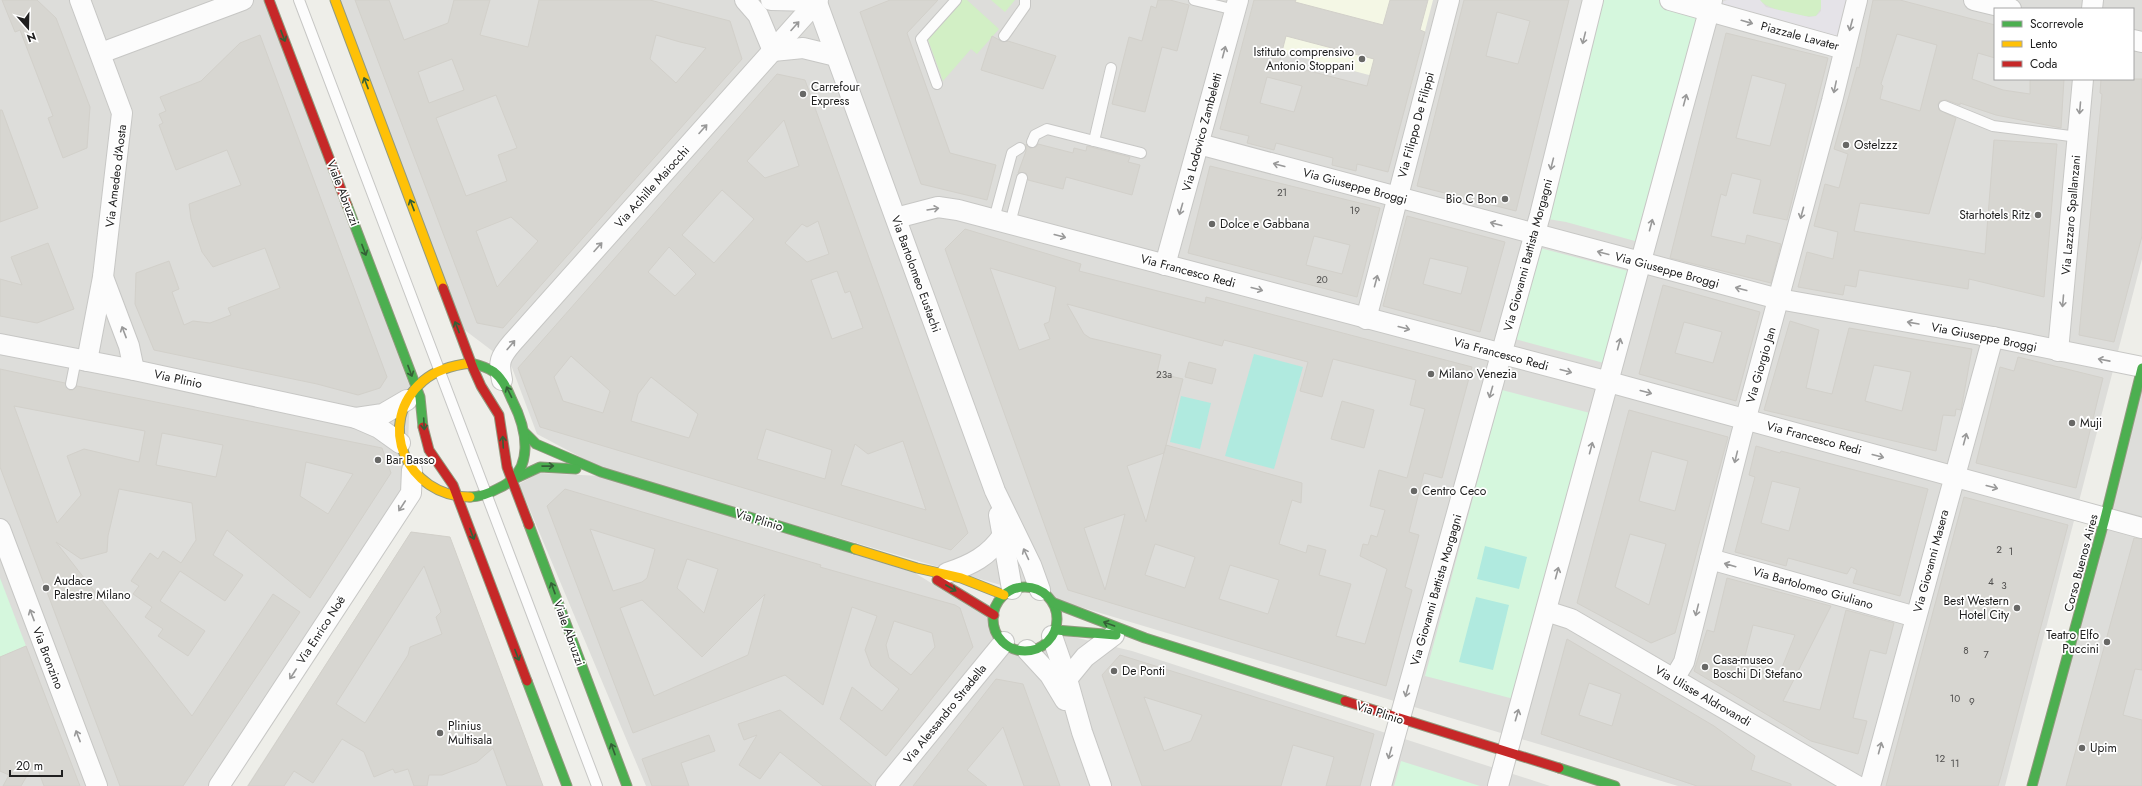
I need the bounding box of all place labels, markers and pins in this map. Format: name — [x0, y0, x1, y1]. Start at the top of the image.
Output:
place label: Istituto comprensivo Antonio Stoppani — [1253, 43, 1354, 75]
marker: Istituto comprensivo Antonio Stoppani — [1357, 54, 1367, 64]
place label: Carrefour Express — [811, 78, 861, 110]
marker: Carrefour Express — [798, 89, 808, 99]
place label: Ostelzzz — [1854, 136, 1898, 154]
marker: Ostelzzz — [1841, 140, 1851, 150]
place label: Bio C Bon — [1446, 190, 1497, 208]
marker: Bio C Bon — [1500, 194, 1510, 204]
place label: Starhotels Ritz — [1959, 206, 2030, 224]
marker: Starhotels Ritz — [2033, 210, 2043, 220]
place label: Dolce e Gabbana — [1220, 215, 1310, 233]
marker: Dolce e Gabbana — [1207, 219, 1217, 229]
place label: Milano Venezia — [1439, 365, 1517, 383]
marker: Milano Venezia — [1426, 369, 1436, 379]
place label: Muji — [2080, 414, 2102, 432]
marker: Muji — [2067, 418, 2077, 428]
place label: Bar Basso — [386, 451, 435, 469]
marker: Bar Basso — [373, 455, 383, 465]
place label: Centro Ceco — [1422, 482, 1487, 500]
marker: Centro Ceco — [1409, 486, 1419, 496]
place label: Audace Palestre Milano — [54, 572, 131, 604]
marker: Audace Palestre Milano — [41, 583, 51, 593]
place label: Best Western Hotel City — [1943, 592, 2010, 624]
marker: Best Western Hotel City — [2012, 603, 2022, 613]
place label: Teatro Elfo Puccini — [2046, 626, 2099, 658]
marker: Teatro Elfo Puccini — [2102, 637, 2112, 647]
place label: Casa-museo Boschi Di Stefano — [1713, 651, 1803, 683]
place label: De Ponti — [1122, 662, 1165, 680]
marker: Casa-museo Boschi Di Stefano — [1700, 662, 1710, 672]
marker: De Ponti — [1109, 666, 1119, 676]
place label: Plinius Multisala — [448, 717, 492, 749]
marker: Plinius Multisala — [435, 728, 445, 738]
place label: Upim — [2090, 739, 2117, 757]
marker: Upim — [2077, 743, 2087, 753]

